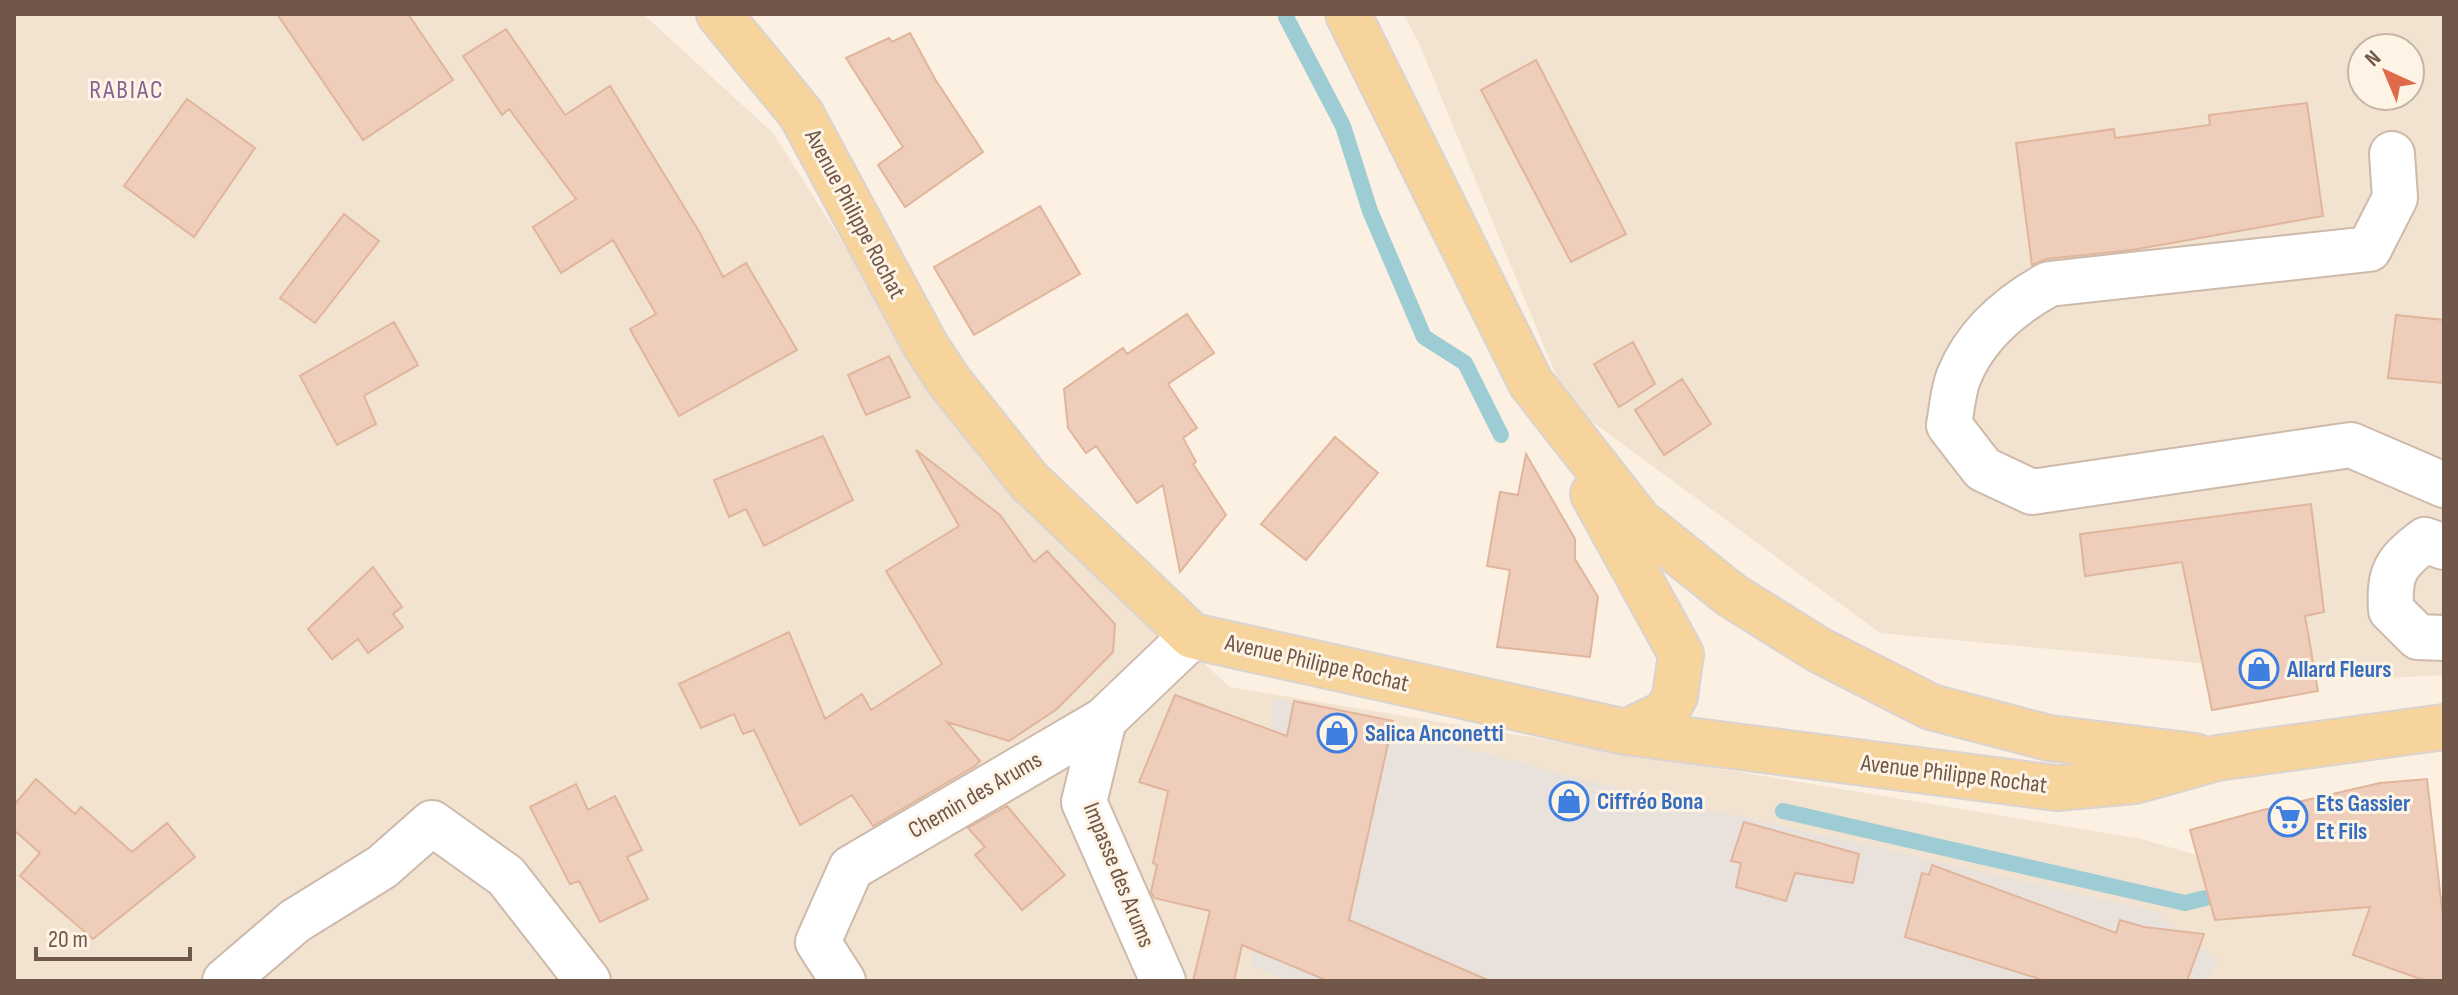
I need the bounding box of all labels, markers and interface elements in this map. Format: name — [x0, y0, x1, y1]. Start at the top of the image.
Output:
north arrow — [2346, 32, 2426, 112]
text: N — [2360, 45, 2387, 72]
district label: RABIAC — [89, 75, 165, 106]
street label: Avenue Philippe Rochat — [798, 124, 912, 304]
street label: Avenue Philippe Rochat — [1222, 628, 1412, 698]
shop icon: Allard Fleurs — [2238, 648, 2280, 690]
place label: Allard Fleurs — [2286, 655, 2391, 684]
shop icon: Salica Anconetti — [1316, 712, 1358, 754]
place label: Salica Anconetti — [1365, 719, 1504, 748]
street label: Chemin des Arums — [903, 745, 1047, 845]
street label: Avenue Philippe Rochat — [1858, 748, 2049, 800]
shop icon: Ciffréo Bona — [1548, 780, 1590, 822]
place label: Ciffréo Bona — [1597, 787, 1703, 816]
place label: Ets Gassier Et Fils — [2316, 789, 2411, 846]
supermarket icon: Ets Gassier Et Fils — [2267, 796, 2309, 838]
street label: Impasse des Arums — [1077, 798, 1161, 952]
scale bar — [36, 911, 190, 961]
text: 20 m — [48, 925, 88, 954]

